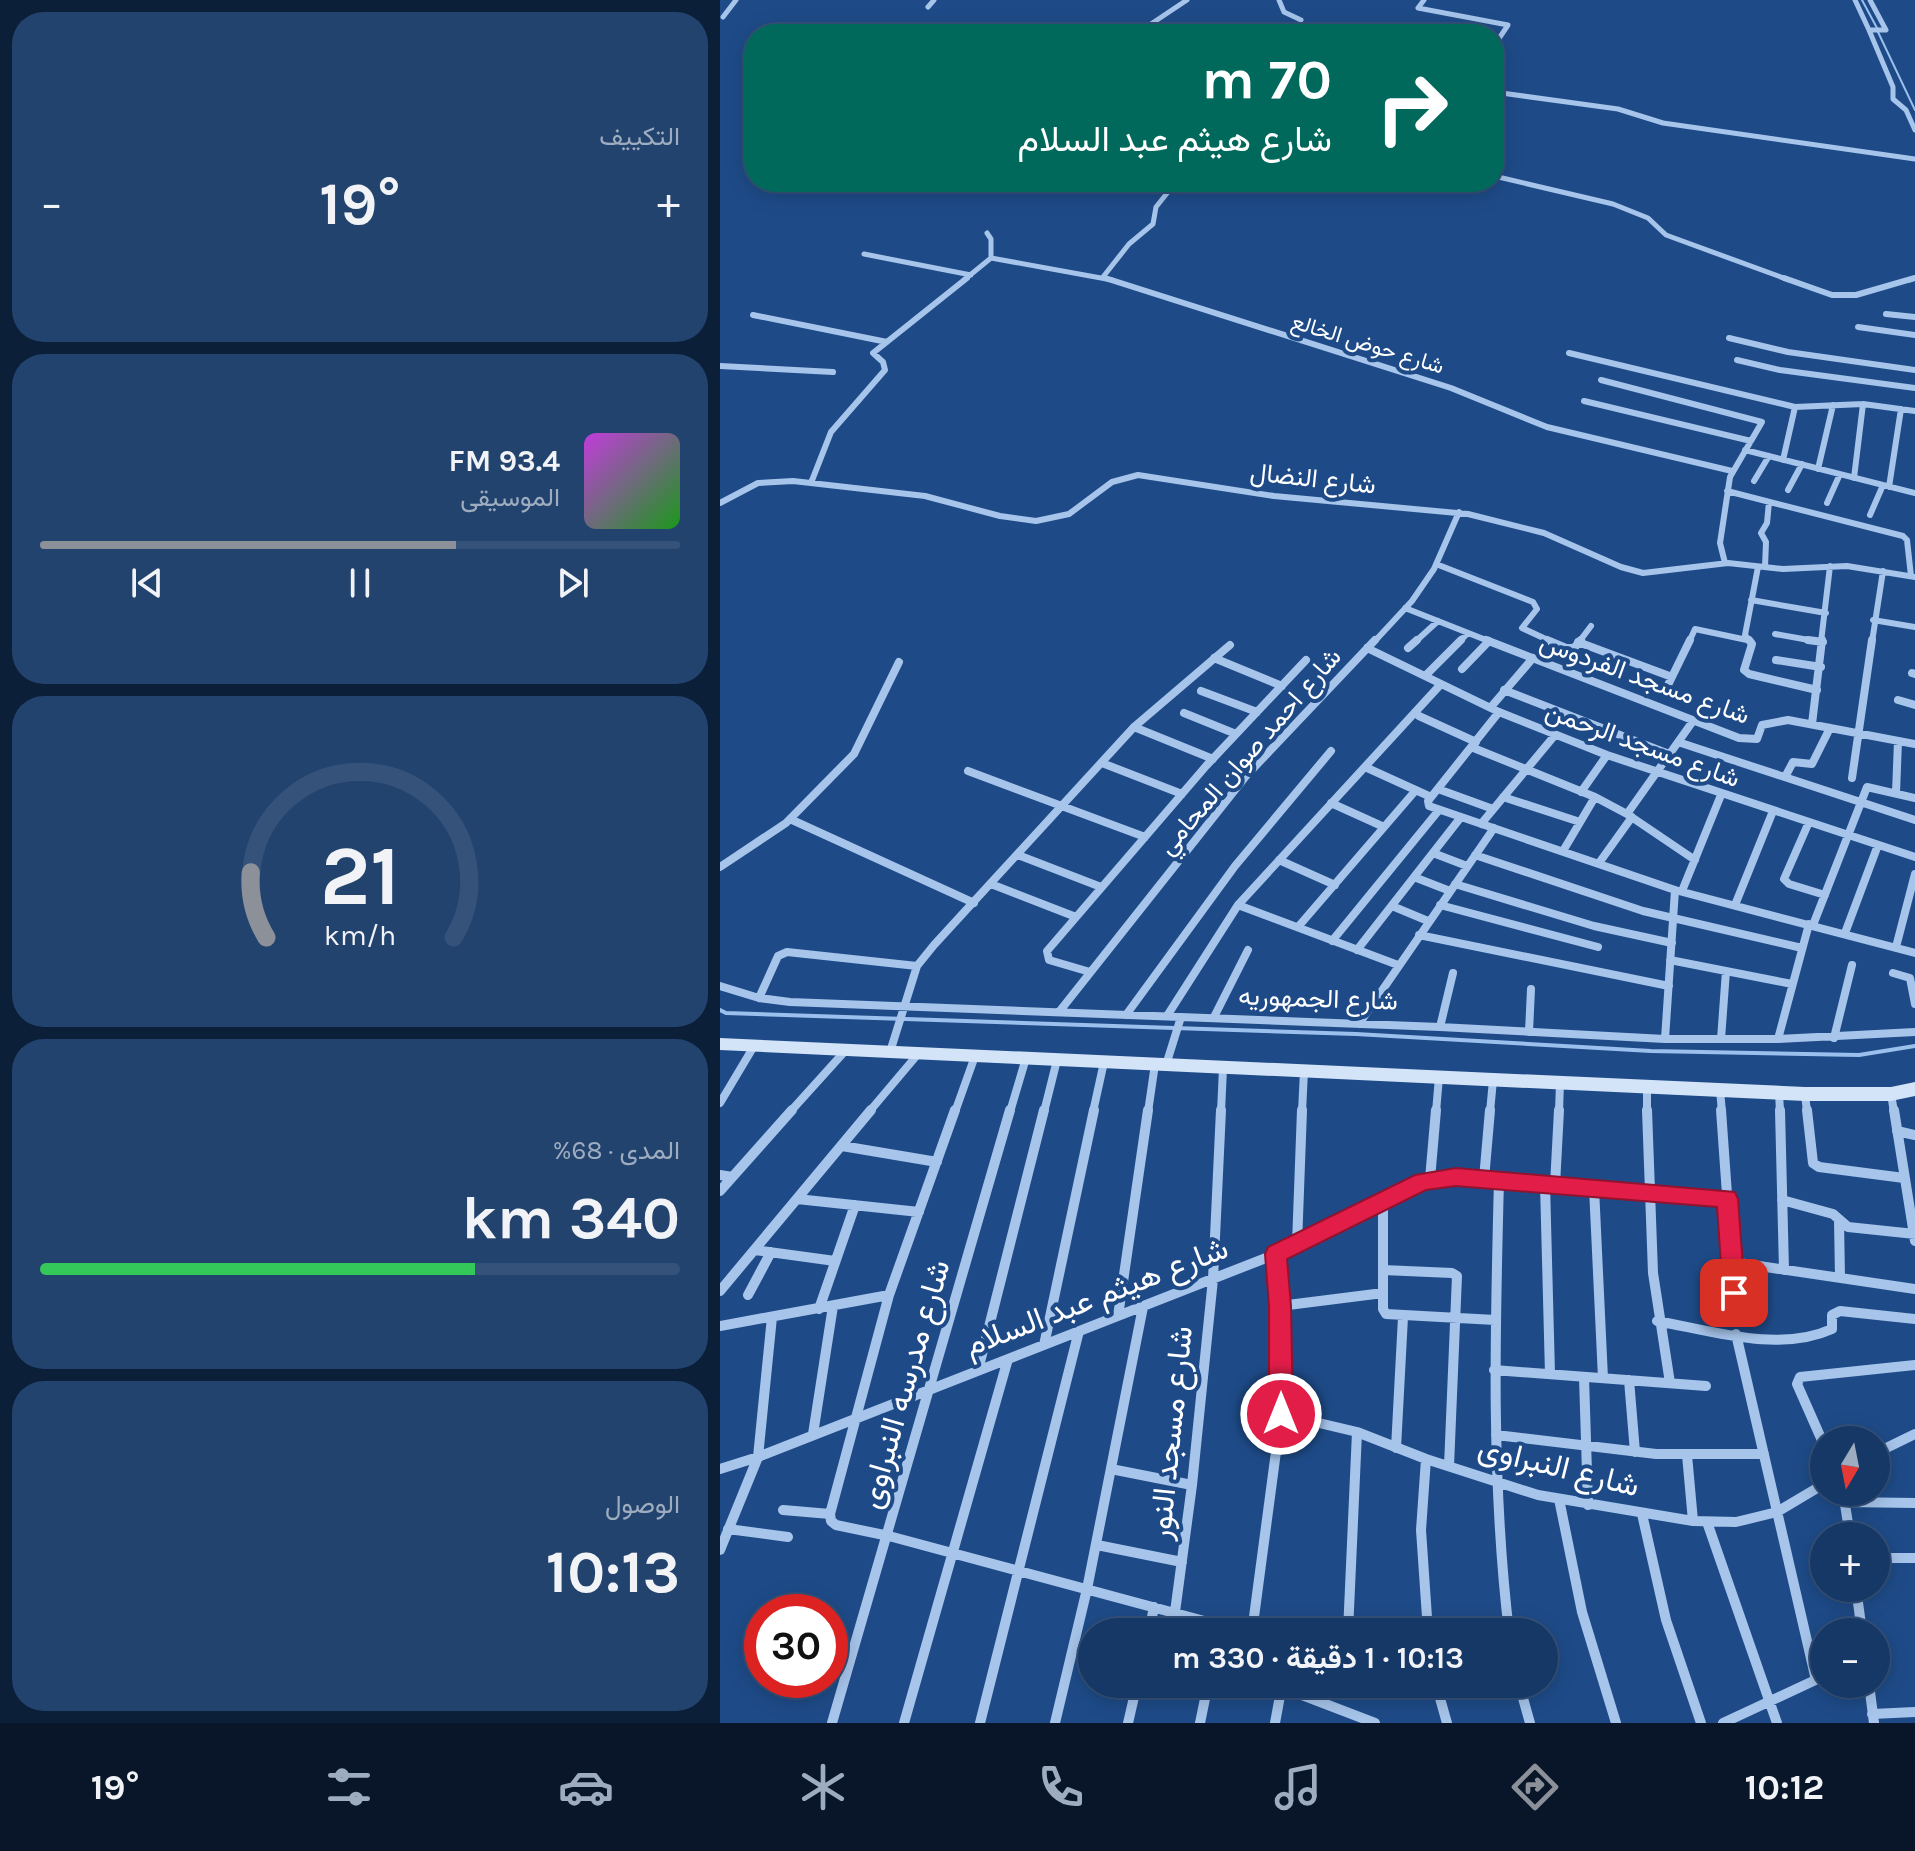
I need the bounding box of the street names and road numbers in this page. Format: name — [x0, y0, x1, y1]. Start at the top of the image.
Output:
street label: شارع حوض الخالع — [1288, 308, 1447, 381]
street label: شارع النضال — [1248, 456, 1377, 503]
street label: شارع مسجد الفردوس — [1535, 626, 1754, 733]
street label: شارع احمد صوان المحامي — [1151, 641, 1351, 864]
street label: شارع مسجد الرحمن — [1541, 695, 1744, 796]
street label: شارع الجمهوريه — [1238, 980, 1398, 1019]
street label: شارع هيثم عبد السلام — [959, 1229, 1234, 1367]
street label: شارع مدرسه النبراوى — [851, 1256, 961, 1514]
street label: شارع مسجد النور — [1141, 1324, 1203, 1543]
street label: شارع النبراوى — [1474, 1429, 1643, 1507]

